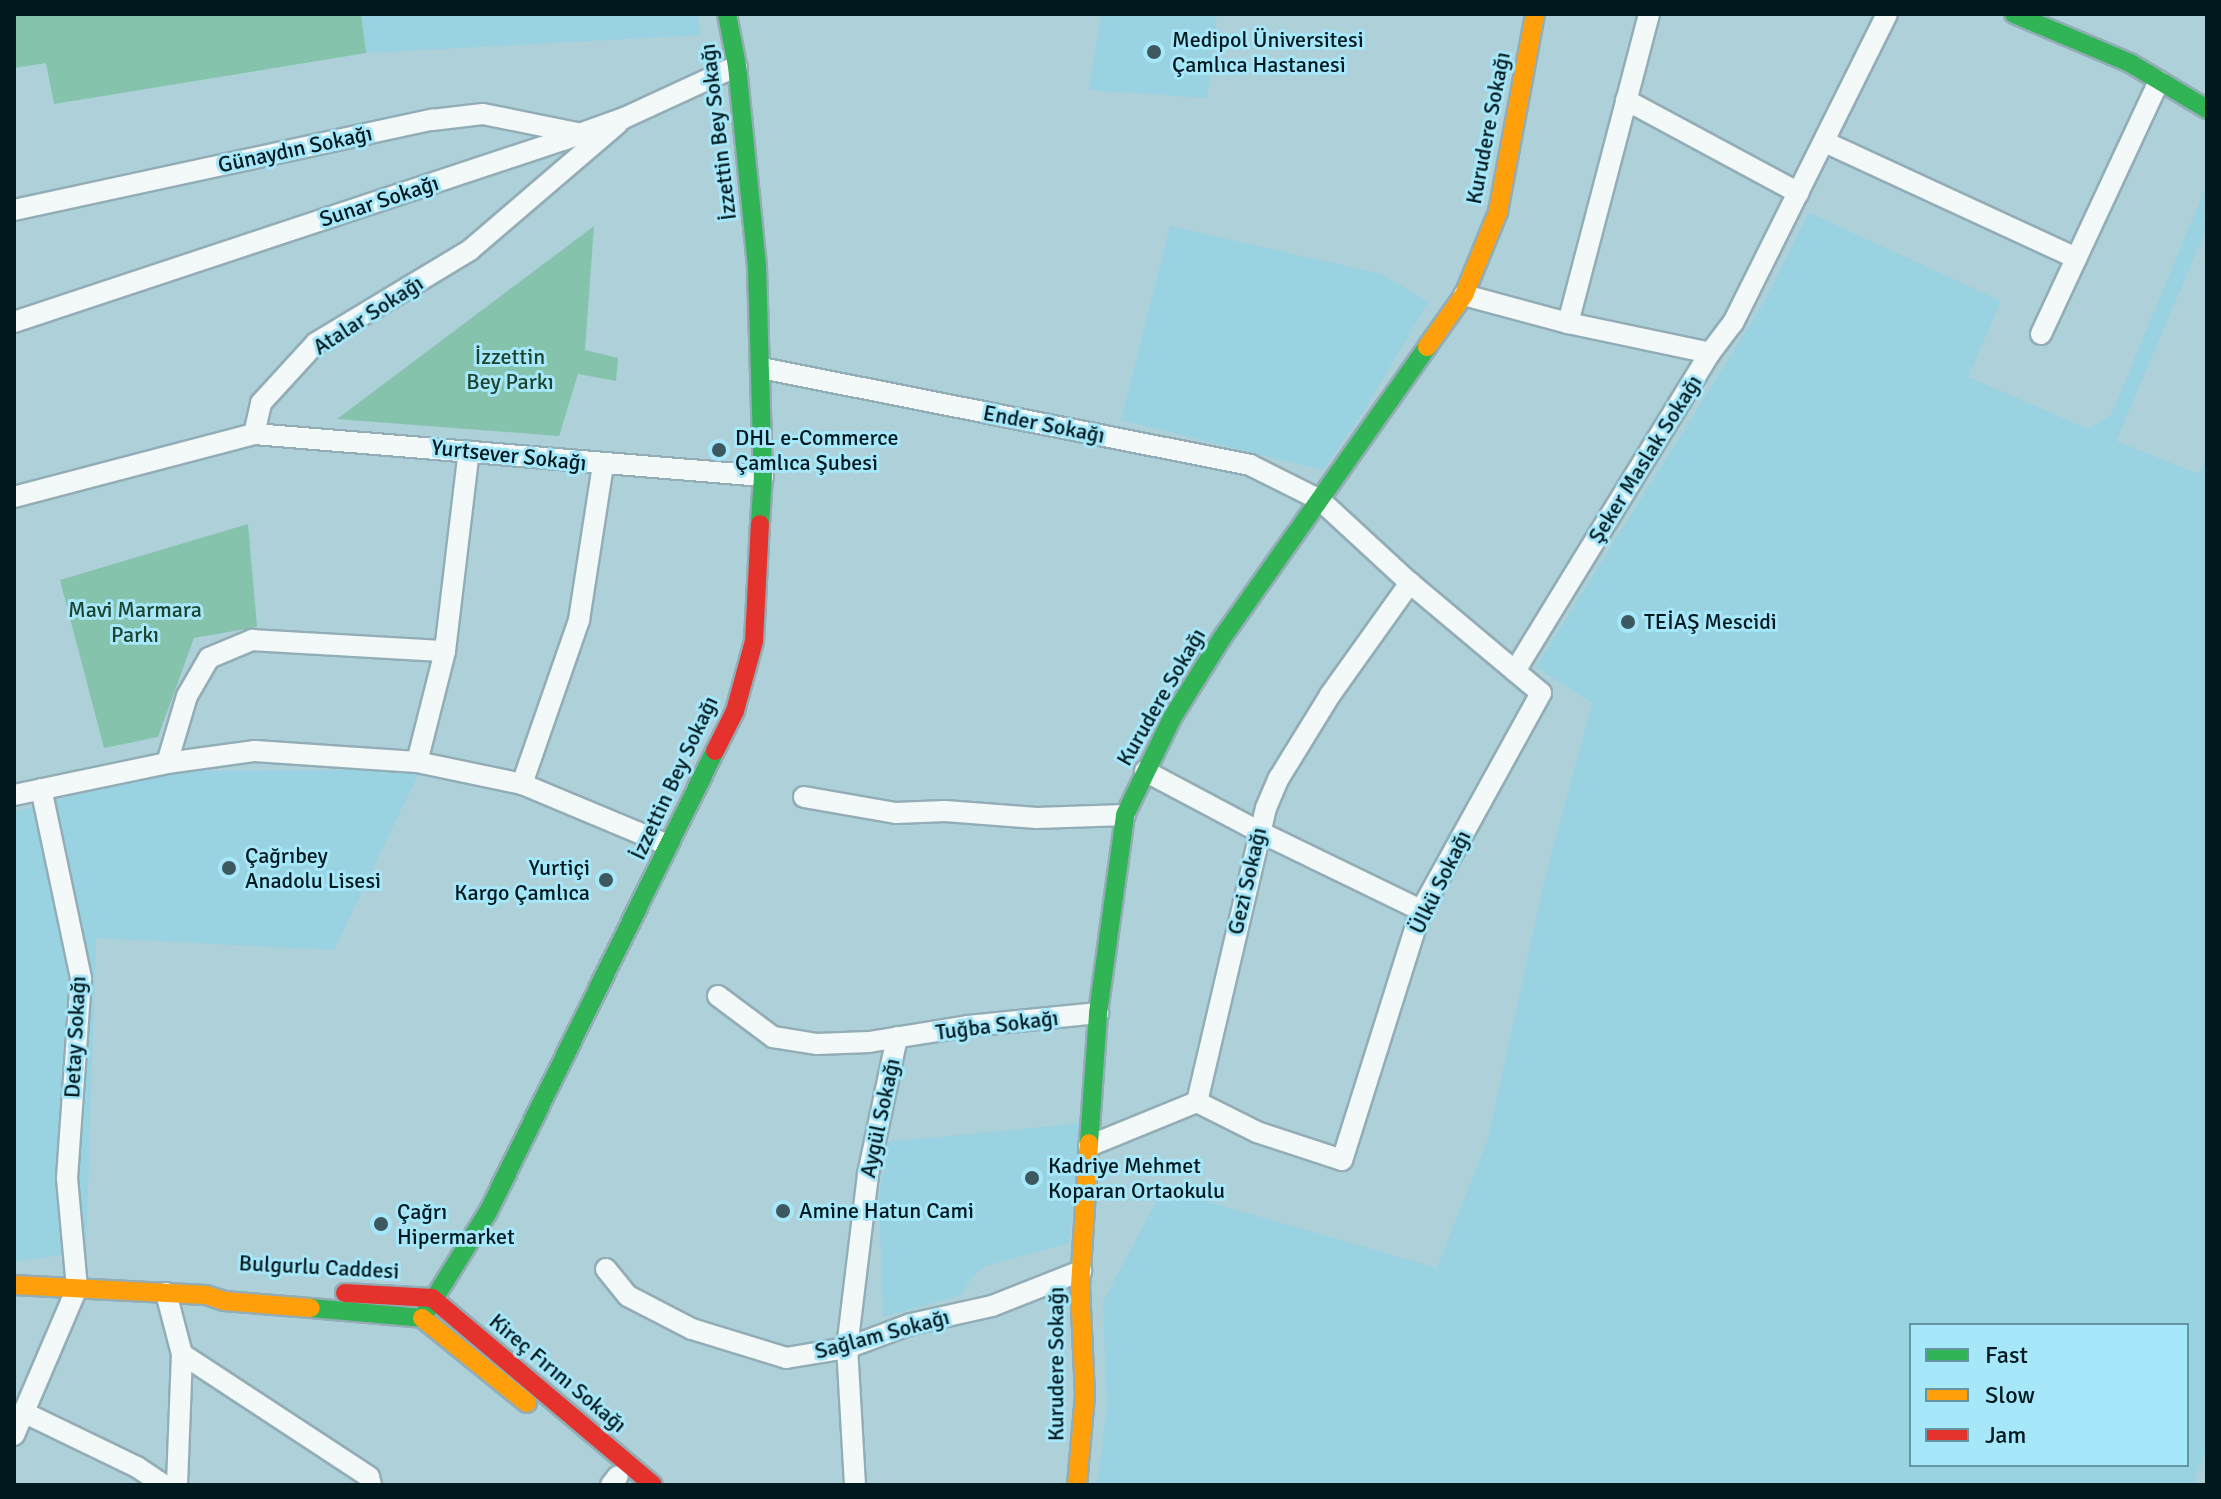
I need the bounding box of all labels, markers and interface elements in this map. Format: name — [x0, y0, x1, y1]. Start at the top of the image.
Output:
place label: Medipol Üniversitesi Çamlıca Hastanesi — [1172, 26, 1364, 78]
marker: Medipol Üniversitesi Çamlıca Hastanesi — [1143, 41, 1165, 63]
street label: İzzettin Bey Sokağı — [694, 42, 742, 222]
street label: Kurudere Sokağı — [1460, 50, 1516, 206]
street label: Günaydın Sokağı — [216, 120, 374, 178]
street label: Sunar Sokağı — [316, 169, 442, 233]
street label: Atalar Sokağı — [308, 270, 428, 360]
park label: İzzettin Bey Parkı — [466, 343, 554, 394]
street label: Şeker Maslak Sokağı — [1583, 370, 1707, 548]
street label: Ender Sokağı — [981, 399, 1107, 449]
place label: DHL e-Commerce Çamlıca Şubesi — [735, 424, 898, 476]
street label: Yurtsever Sokağı — [430, 434, 588, 476]
marker: DHL e-Commerce Çamlıca Şubesi — [710, 441, 728, 459]
park label: Mavi Marmara Parkı — [68, 596, 202, 648]
place label: TEİAŞ Mescidi — [1644, 609, 1777, 635]
marker: TEİAŞ Mescidi — [1619, 613, 1637, 631]
street label: Kurudere Sokağı — [1111, 624, 1211, 770]
street label: İzzettin Bey Sokağı — [624, 692, 724, 864]
street label: Gezi Sokağı — [1222, 825, 1272, 937]
street label: Ülkü Sokağı — [1404, 826, 1476, 938]
place label: Çağrıbey Anadolu Lisesi — [245, 842, 381, 894]
place label: Yurtiçi Kargo Çamlıca — [454, 854, 590, 906]
marker: Çağrıbey Anadolu Lisesi — [220, 859, 238, 877]
marker: Yurtiçi Kargo Çamlıca — [597, 871, 615, 889]
street label: Detay Sokağı — [59, 975, 91, 1099]
street label: Tuğba Sokağı — [934, 1004, 1060, 1046]
street label: Aygül Sokağı — [854, 1056, 906, 1180]
place label: Kadriye Mehmet Koparan Ortaokulu — [1048, 1152, 1225, 1204]
marker: Kadriye Mehmet Koparan Ortaokulu — [1023, 1169, 1041, 1187]
place label: Çağrı Hipermarket — [397, 1198, 515, 1250]
place label: Amine Hatun Cami — [799, 1198, 974, 1224]
marker: Amine Hatun Cami — [774, 1202, 792, 1220]
marker: Çağrı Hipermarket — [372, 1215, 390, 1233]
street label: Bulgurlu Caddesi — [238, 1250, 400, 1284]
street label: Kurudere Sokağı — [1043, 1287, 1069, 1441]
street label: Sağlam Sokağı — [812, 1303, 952, 1365]
street label: Kireç Fırını Sokağı — [484, 1308, 632, 1438]
legend — [1909, 1323, 2189, 1467]
text: Fast — [1985, 1340, 2028, 1370]
text: Slow — [1985, 1380, 2035, 1410]
text: Jam — [1985, 1420, 2026, 1450]

